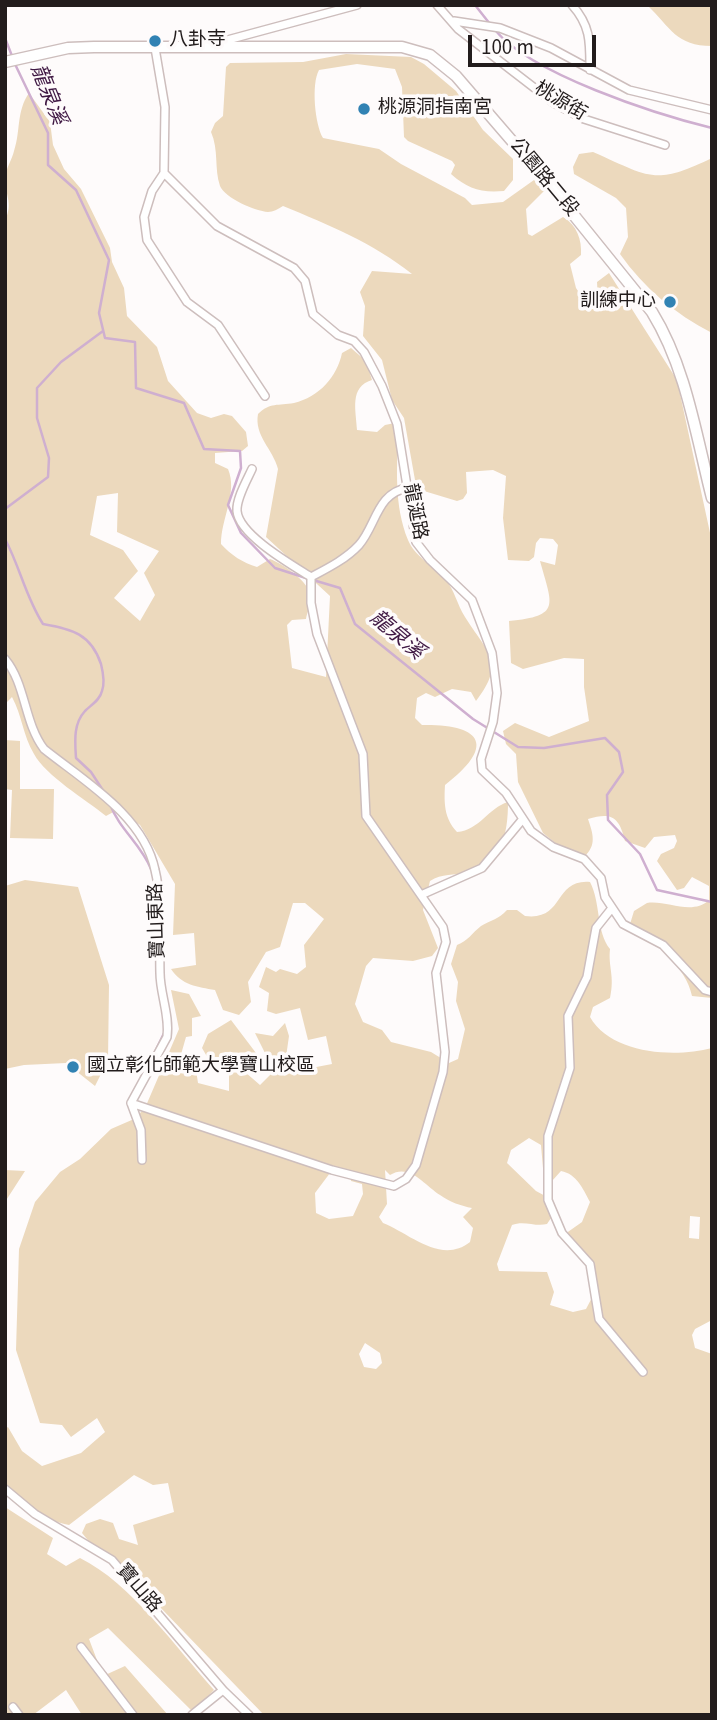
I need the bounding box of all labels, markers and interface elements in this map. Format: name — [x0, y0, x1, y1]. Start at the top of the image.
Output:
scale bar — [472, 21, 600, 65]
place label: 八卦寺 — [169, 30, 226, 52]
text: 100 m — [481, 32, 534, 62]
marker: 八卦寺 — [147, 33, 163, 49]
water label: 龍泉溪 — [24, 61, 70, 129]
street label: 桃源街 — [530, 78, 590, 126]
place label: 桃源洞指南宮 — [378, 98, 492, 120]
marker: 桃源洞指南宮 — [356, 101, 372, 117]
street label: 公園路二段 — [504, 134, 582, 222]
place label: 訓練中心 — [580, 291, 656, 313]
marker: 訓練中心 — [662, 294, 678, 310]
street label: 龍涎路 — [397, 482, 431, 542]
water label: 龍泉溪 — [364, 606, 428, 666]
street label: 寶山東路 — [145, 883, 171, 959]
place label: 國立彰化師範大學寶山校區 — [87, 1056, 315, 1078]
marker: 國立彰化師範大學寶山校區 — [65, 1059, 81, 1075]
street label: 寶山路 — [111, 1560, 165, 1618]

